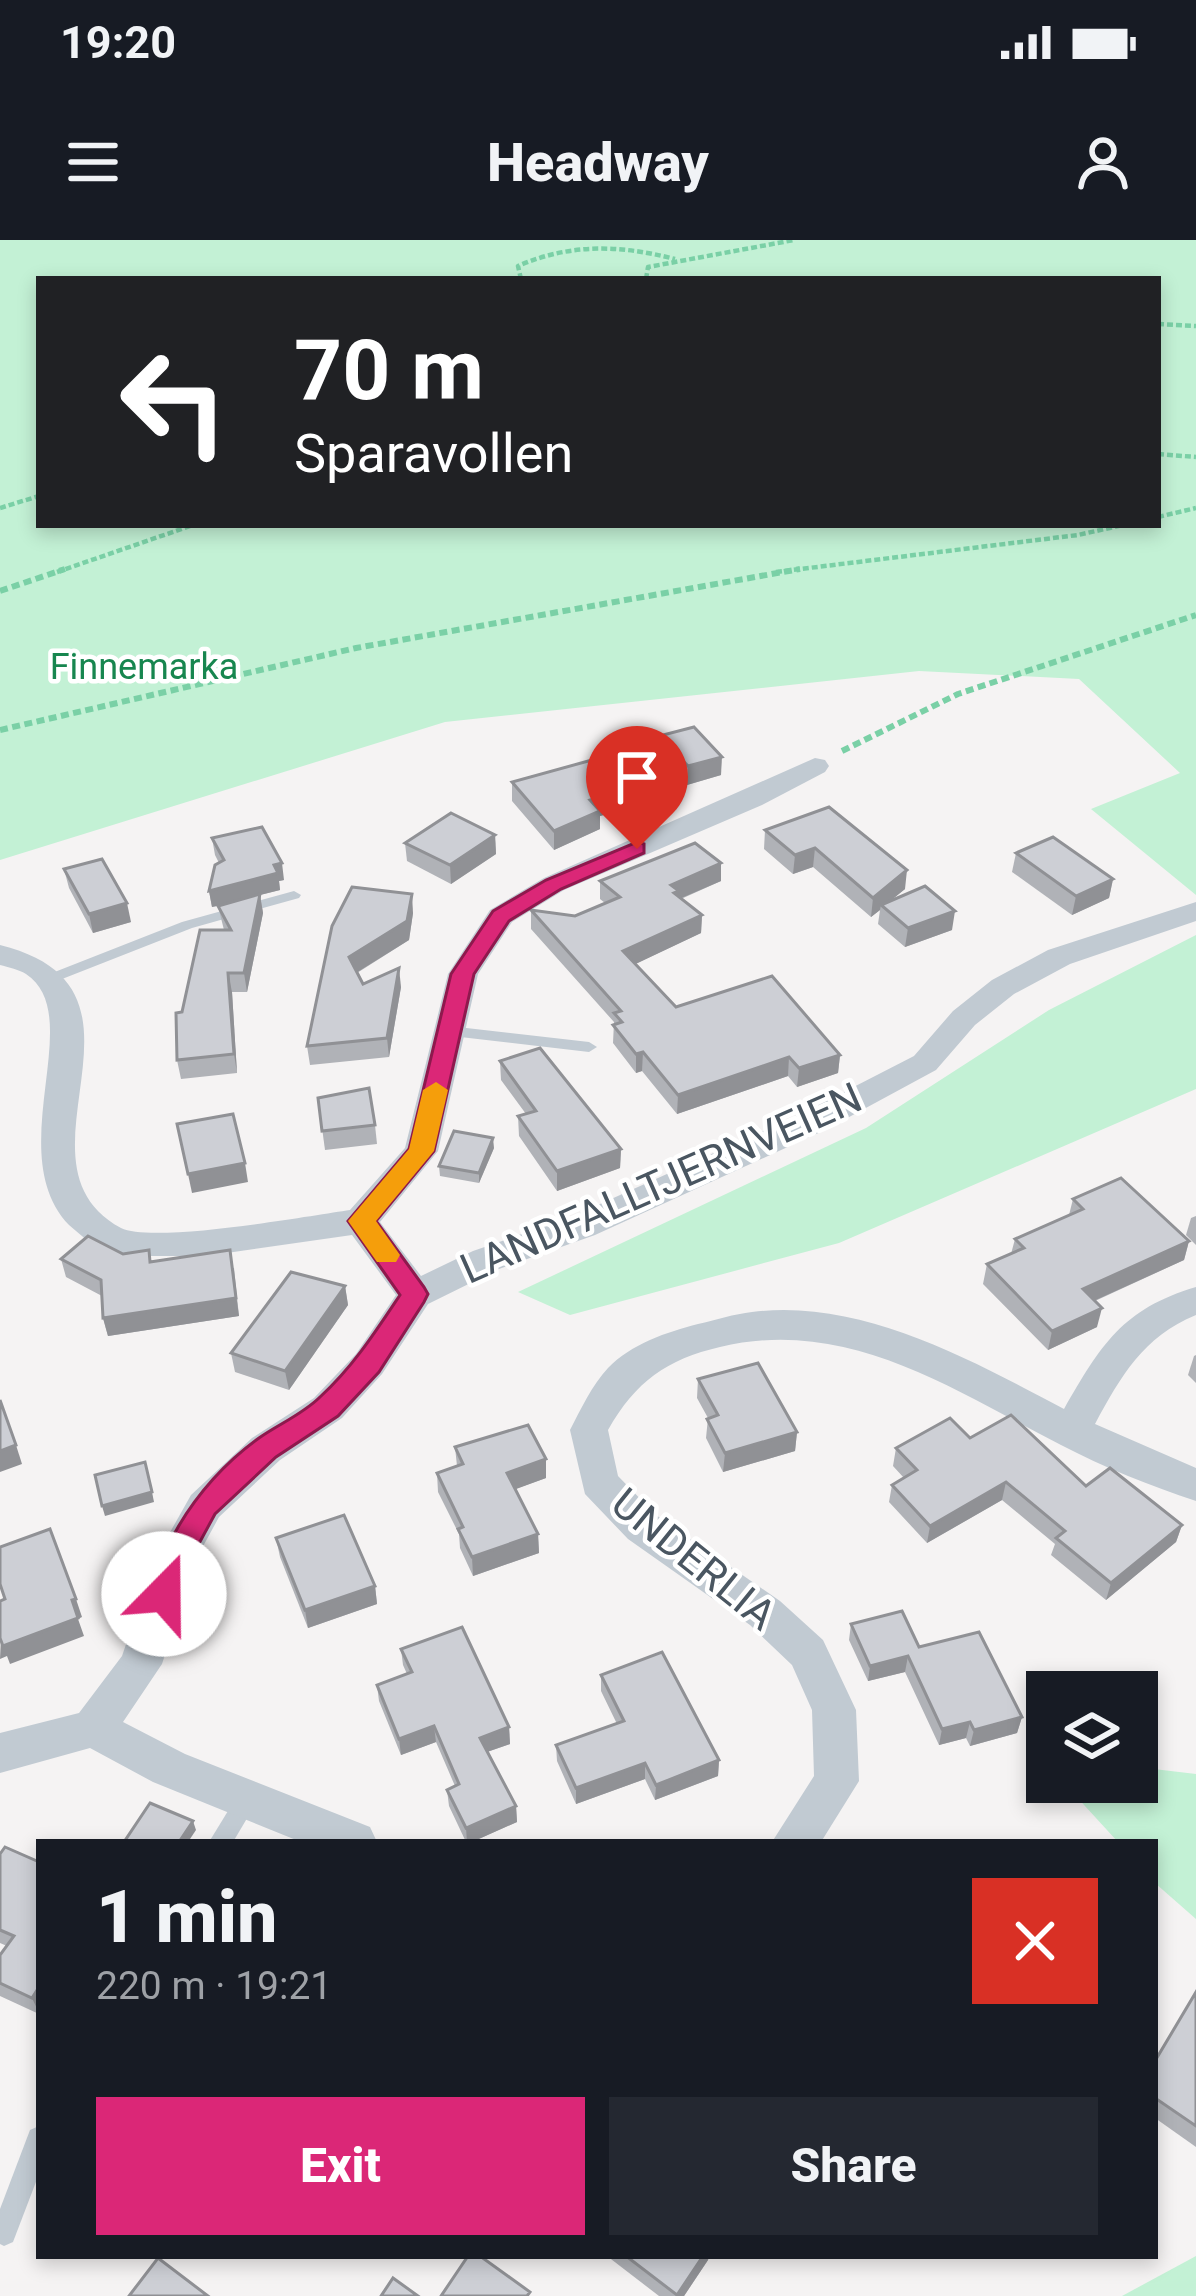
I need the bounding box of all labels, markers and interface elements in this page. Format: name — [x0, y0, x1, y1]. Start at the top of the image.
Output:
text: 19:20 — [60, 16, 176, 69]
icon: menu — [60, 129, 126, 195]
icon: person — [1070, 129, 1136, 195]
text: Headway — [487, 131, 709, 194]
text: 70 m — [294, 321, 484, 420]
icon: left — [96, 324, 252, 480]
text: Sparavollen — [294, 422, 573, 485]
park label: Finnemarka — [50, 646, 238, 688]
pin — [586, 726, 688, 849]
icon: arrive — [604, 744, 670, 810]
street label: LANDFALLTJERNVEIEN — [453, 1072, 869, 1294]
street label: UNDERLIA — [602, 1478, 786, 1640]
position arrow — [101, 1531, 227, 1657]
map controls — [1026, 1671, 1158, 1803]
button: layers — [1026, 1671, 1158, 1803]
text: 1 min — [96, 1875, 278, 1960]
button: close — [972, 1878, 1098, 2004]
text: 220 m · 19:21 — [96, 1963, 332, 2009]
button: Exit — [96, 2097, 585, 2235]
button: Share — [609, 2097, 1098, 2235]

